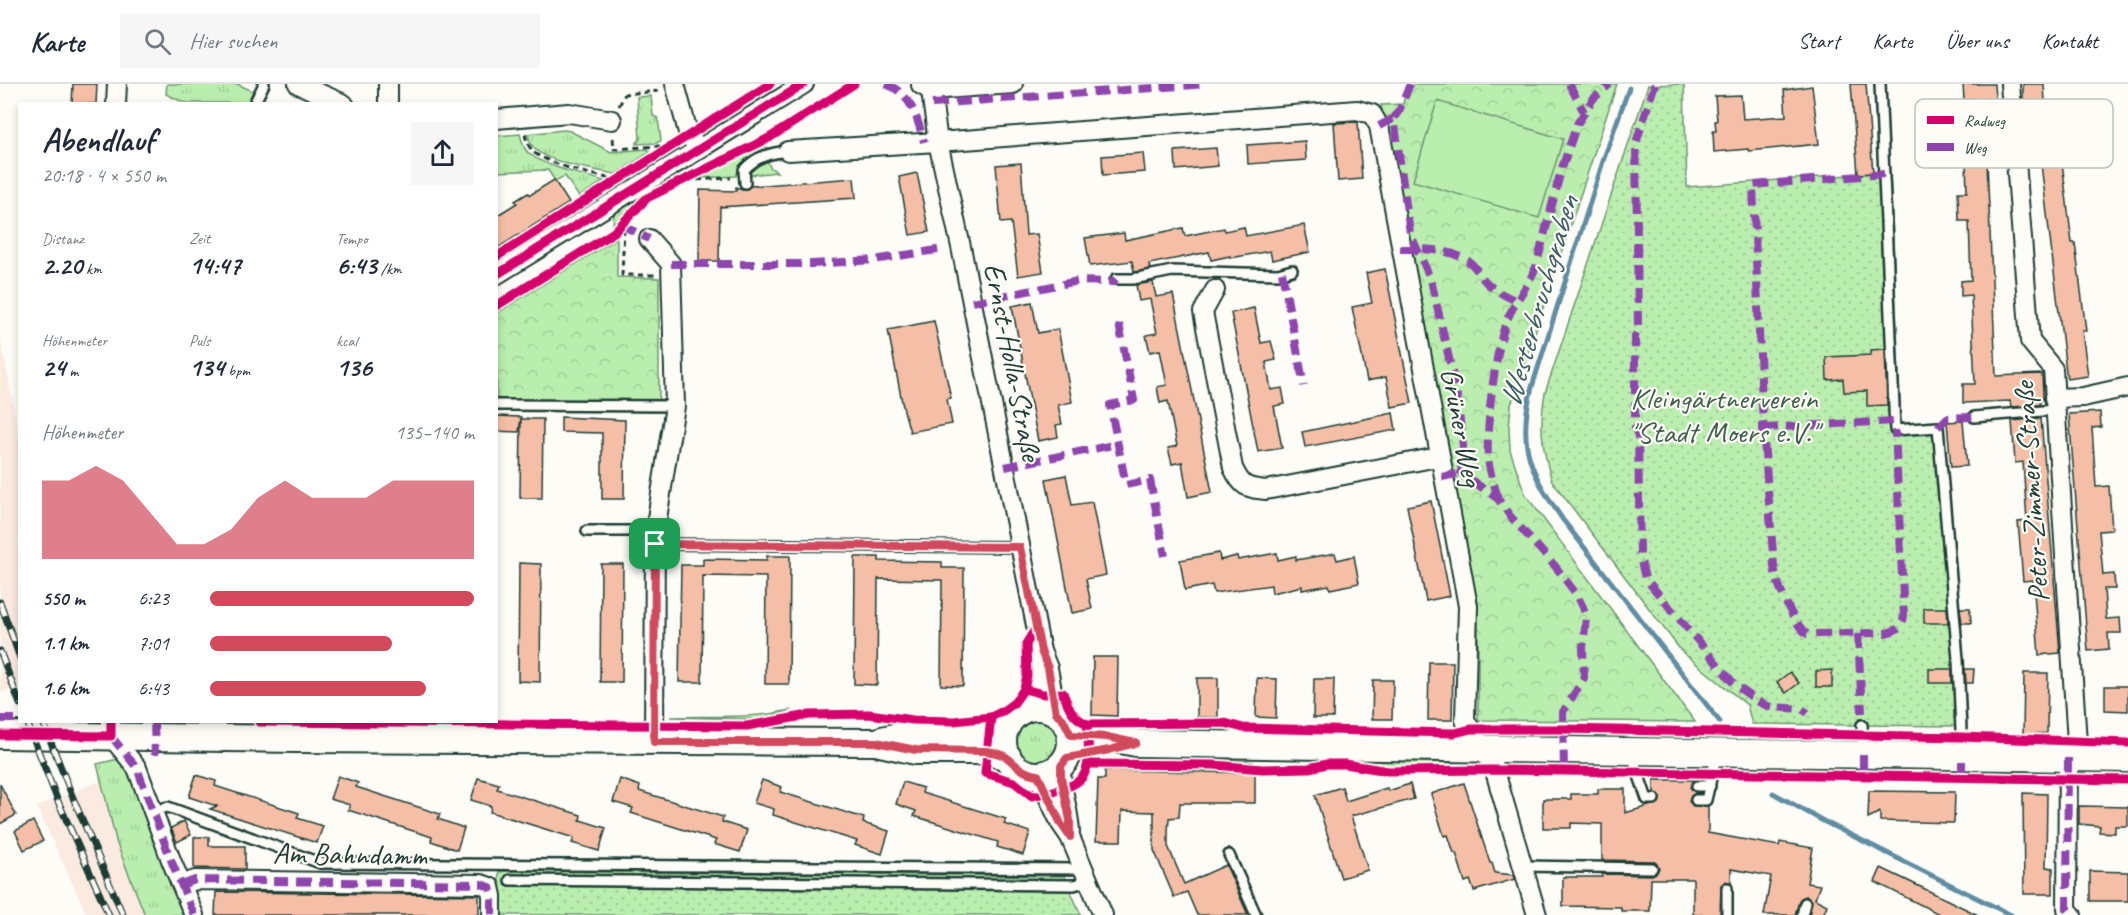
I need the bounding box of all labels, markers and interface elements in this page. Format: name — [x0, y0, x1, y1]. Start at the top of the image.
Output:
search box — [120, 14, 540, 68]
text: Karte — [30, 24, 84, 59]
icon: search — [141, 25, 174, 58]
text: Hier suchen — [189, 27, 278, 55]
text: Start — [1798, 28, 1839, 54]
text: Karte — [1872, 28, 1913, 54]
text: Über uns — [1946, 28, 2009, 54]
text: Kontakt — [2042, 28, 2098, 54]
legend — [1915, 99, 2113, 168]
text: Radweg — [1964, 111, 2006, 131]
text: Abendlauf — [42, 119, 154, 161]
button: share — [411, 122, 474, 185]
text: Weg — [1964, 138, 1988, 158]
text: 20:18 · 4 × 550 m — [42, 163, 166, 188]
water label: Westerbruchgraben — [1489, 189, 1589, 411]
text: Distanz — [42, 229, 84, 249]
text: Zeit — [189, 229, 210, 249]
text: Tempo — [336, 229, 368, 249]
text: 2.20 — [42, 249, 82, 282]
text: 14:47 — [189, 249, 241, 282]
text: 6:43 — [336, 249, 377, 282]
text: km — [82, 259, 102, 279]
text: /km — [377, 259, 402, 279]
street label: Ernst-Holla-Straße — [975, 260, 1051, 466]
text: Höhenmeter — [42, 331, 107, 351]
text: Puls — [189, 331, 210, 351]
text: kcal — [336, 331, 357, 351]
text: 24 — [42, 351, 65, 384]
text: 134 — [189, 351, 224, 384]
text: 136 — [336, 351, 372, 384]
text: m — [65, 361, 78, 381]
text: bpm — [224, 361, 250, 381]
street label: Grüner Weg — [1432, 365, 1493, 492]
street label: Peter-Zimmer-Straße — [2004, 378, 2058, 603]
park label: Kleingärtnerverein "Stadt Moers e.V." — [1630, 379, 1824, 451]
text: Höhenmeter — [42, 420, 123, 445]
text: 135–140 m — [395, 420, 474, 445]
pin — [629, 518, 680, 569]
icon: arrive — [638, 527, 671, 560]
text: 550 m — [42, 586, 85, 611]
text: 6:23 — [138, 586, 169, 611]
text: 1.1 km — [42, 631, 89, 656]
text: 7:01 — [138, 631, 169, 656]
text: 1.6 km — [42, 676, 89, 701]
text: 6:43 — [138, 676, 169, 701]
street label: Am Bahndamm — [273, 834, 428, 874]

